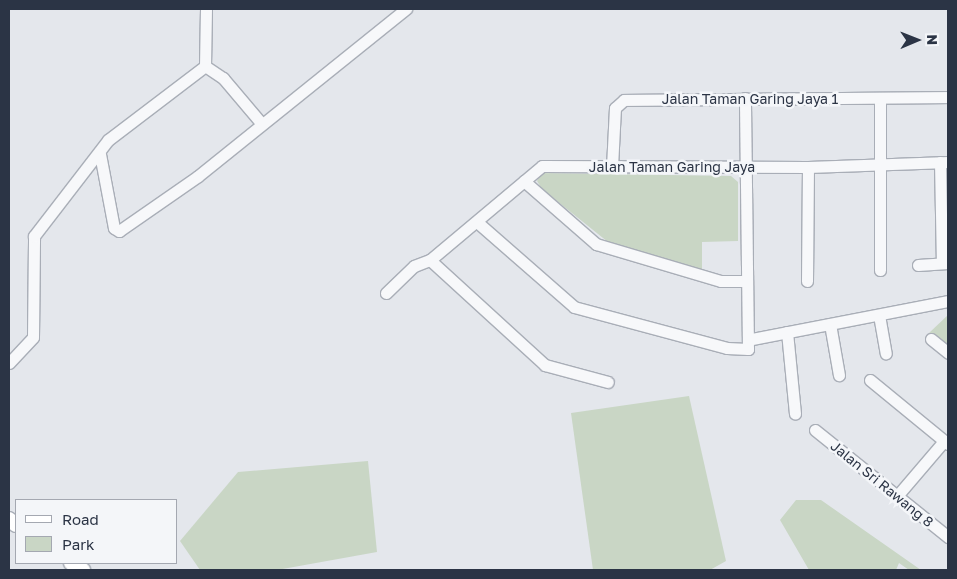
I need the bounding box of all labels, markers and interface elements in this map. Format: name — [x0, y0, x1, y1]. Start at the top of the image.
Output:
north arrow — [892, 15, 942, 65]
text: N — [924, 34, 941, 45]
street label: Jalan Taman Garing Jaya 1 — [662, 91, 838, 107]
street label: Jalan Taman Garing Jaya — [589, 159, 755, 175]
street label: Jalan Sri Rawang 8 — [827, 437, 937, 531]
legend — [15, 499, 178, 564]
text: Road — [62, 510, 99, 528]
text: Park — [62, 535, 94, 553]

